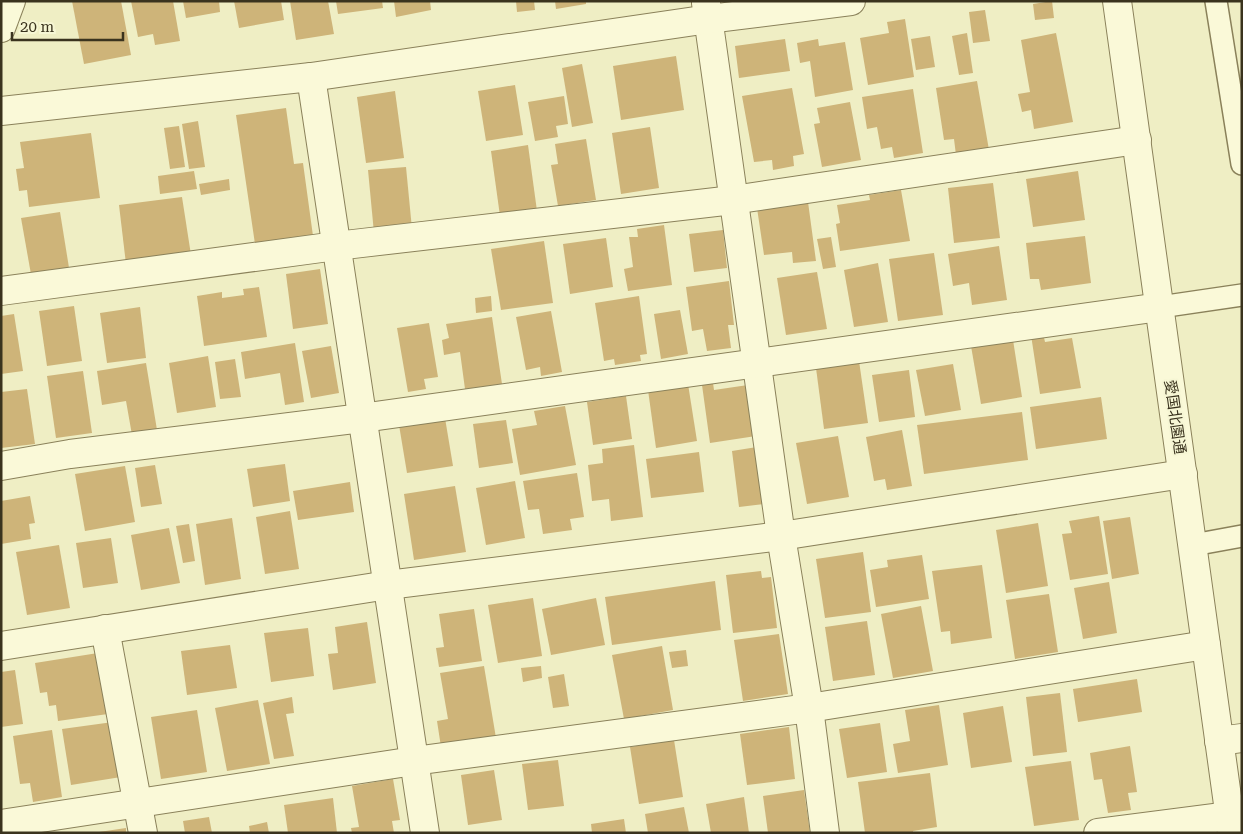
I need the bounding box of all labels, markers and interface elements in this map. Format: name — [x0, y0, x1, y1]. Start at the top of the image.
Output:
scale bar — [12, 10, 124, 42]
text: 20 m — [20, 18, 55, 36]
street label: 愛国北園通 — [1161, 379, 1189, 455]

